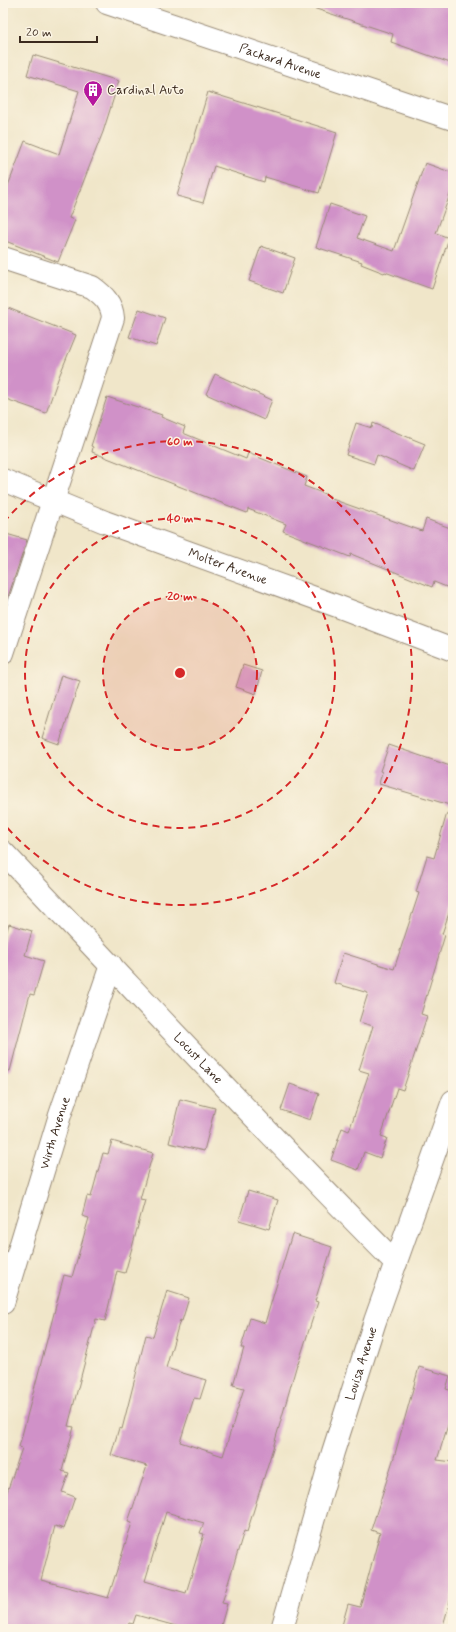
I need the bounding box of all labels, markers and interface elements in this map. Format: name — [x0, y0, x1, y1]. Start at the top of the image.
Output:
scale bar — [20, 18, 97, 44]
text: 20 m — [26, 25, 52, 41]
street label: Packard Avenue — [237, 39, 324, 83]
building icon: Cardinal Auto — [82, 79, 104, 107]
place label: Cardinal Auto — [107, 82, 184, 99]
text: 60 m — [167, 434, 193, 450]
text: 40 m — [167, 511, 194, 527]
street label: Molter Avenue — [186, 544, 270, 589]
text: 20 m — [167, 589, 193, 605]
centre of rings — [173, 666, 187, 680]
street label: Locust Lane — [170, 1029, 227, 1088]
street label: Wirth Avenue — [36, 1094, 74, 1171]
street label: Louisa Avenue — [342, 1324, 381, 1403]

